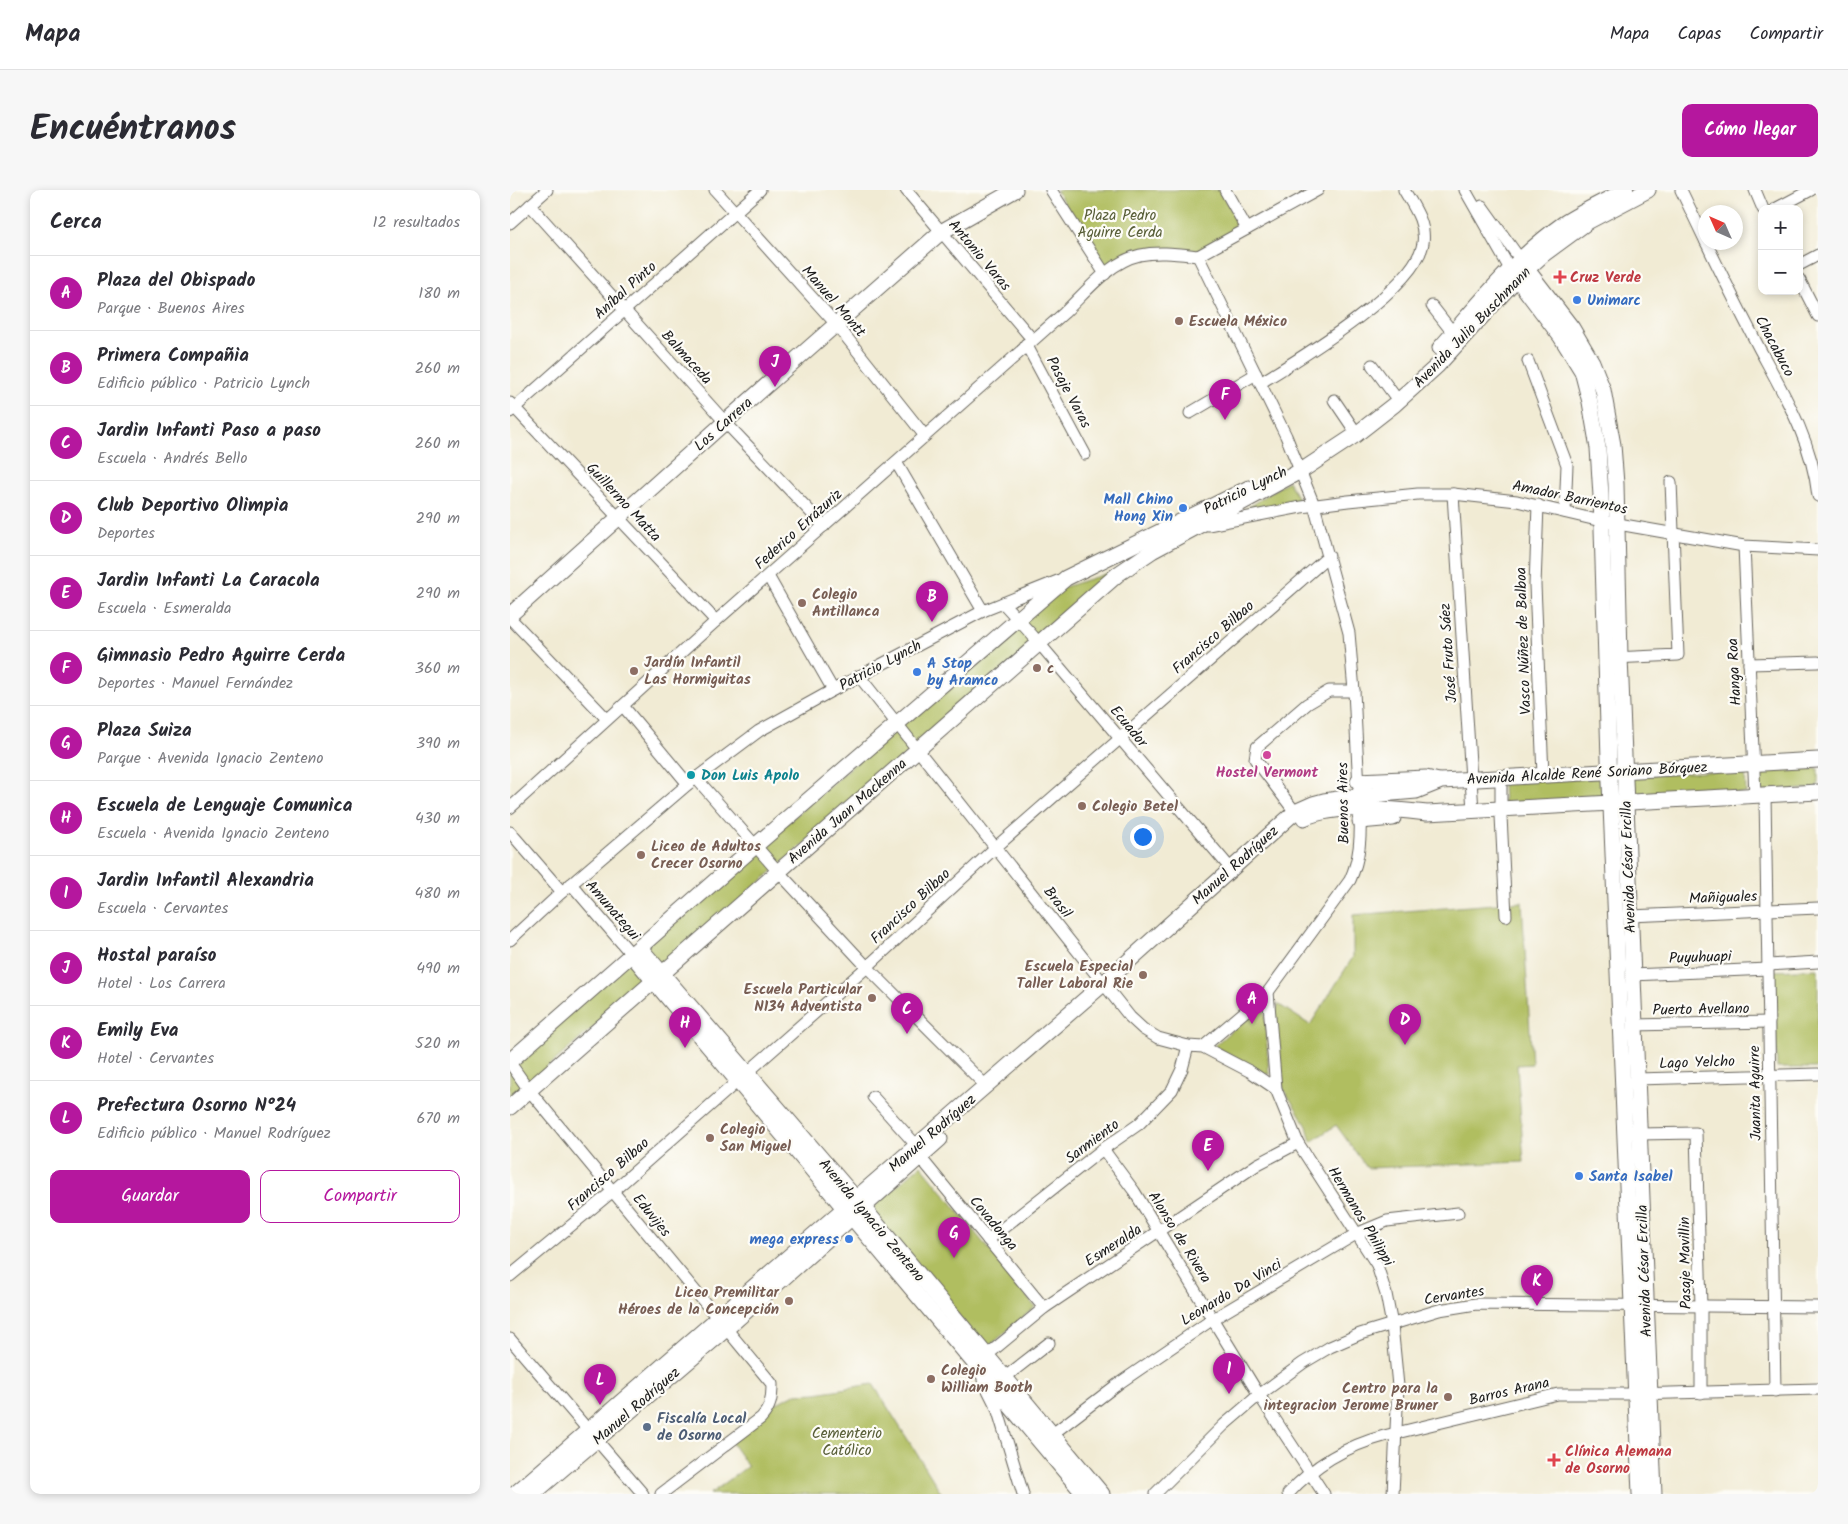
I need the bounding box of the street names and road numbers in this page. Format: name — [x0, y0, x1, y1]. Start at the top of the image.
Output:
street label: Antonio Varas — [942, 214, 1017, 297]
street label: Aníbal Pinto — [589, 256, 663, 326]
street label: Manuel Montt — [795, 260, 872, 343]
street label: Avenida Julio Buschmann — [1408, 261, 1537, 394]
street label: Chacabuco — [1748, 312, 1800, 382]
street label: Balmaceda — [655, 325, 718, 391]
street label: Pasaje Varas — [1039, 352, 1097, 433]
street label: Los Carrera — [689, 392, 758, 458]
street label: Guillermo Matta — [580, 457, 667, 548]
street label: Patricio Lynch — [1200, 460, 1291, 522]
street label: Amador Barrientos — [1510, 474, 1630, 522]
street label: Federico Errázuriz — [749, 483, 848, 576]
street label: Vasco Núñez de Balboa — [1509, 567, 1539, 715]
street label: Francisco Bilbao — [1167, 595, 1260, 680]
street label: José Fruto Sáez — [1434, 602, 1464, 704]
street label: Patricio Lynch — [835, 634, 926, 698]
street label: Hanga Roa — [1721, 637, 1749, 706]
street label: Ecuador — [1103, 700, 1154, 754]
street label: Avenida Juan Mackenna — [782, 753, 913, 871]
street label: Avenida Alcalde René Soriano Bórquez — [1466, 756, 1708, 792]
street label: Buenos Aires — [1331, 761, 1357, 844]
street label: Avenida César Ercilla — [1615, 800, 1643, 934]
street label: Manuel Rodríguez — [1187, 820, 1285, 911]
street label: Francisco Bilbao — [865, 863, 956, 950]
street label: Amunategui — [579, 875, 646, 947]
street label: Brasil — [1037, 881, 1078, 924]
street label: Mañiguales — [1688, 885, 1758, 911]
street label: Puyuhuapi — [1668, 945, 1733, 971]
street label: Puerto Avellano — [1652, 997, 1750, 1023]
street label: Juanita Aguirre — [1743, 1045, 1769, 1141]
street label: Lago Yelcho — [1659, 1050, 1735, 1076]
street label: Manuel Rodríguez — [883, 1088, 982, 1179]
street label: Sarmiento — [1060, 1113, 1125, 1170]
street label: Francisco Bilbao — [562, 1132, 655, 1217]
street label: Avenida Ignacio Zenteno — [812, 1153, 931, 1288]
street label: Hermanos Philippi — [1321, 1162, 1400, 1272]
street label: Alonso de Rivera — [1141, 1187, 1217, 1288]
street label: Eduvijes — [626, 1189, 677, 1243]
street label: Covadonga — [963, 1191, 1024, 1256]
street label: Avenida César Ercilla — [1631, 1204, 1659, 1338]
street label: Pasaje Mavillin — [1673, 1216, 1699, 1310]
street label: Esmeralda — [1080, 1218, 1147, 1273]
street label: Leonardo Da Vinci — [1176, 1252, 1288, 1333]
street label: Cervantes — [1422, 1279, 1487, 1313]
street label: Manuel Rodríguez — [587, 1361, 686, 1452]
street label: Barros Arana — [1467, 1371, 1552, 1413]

